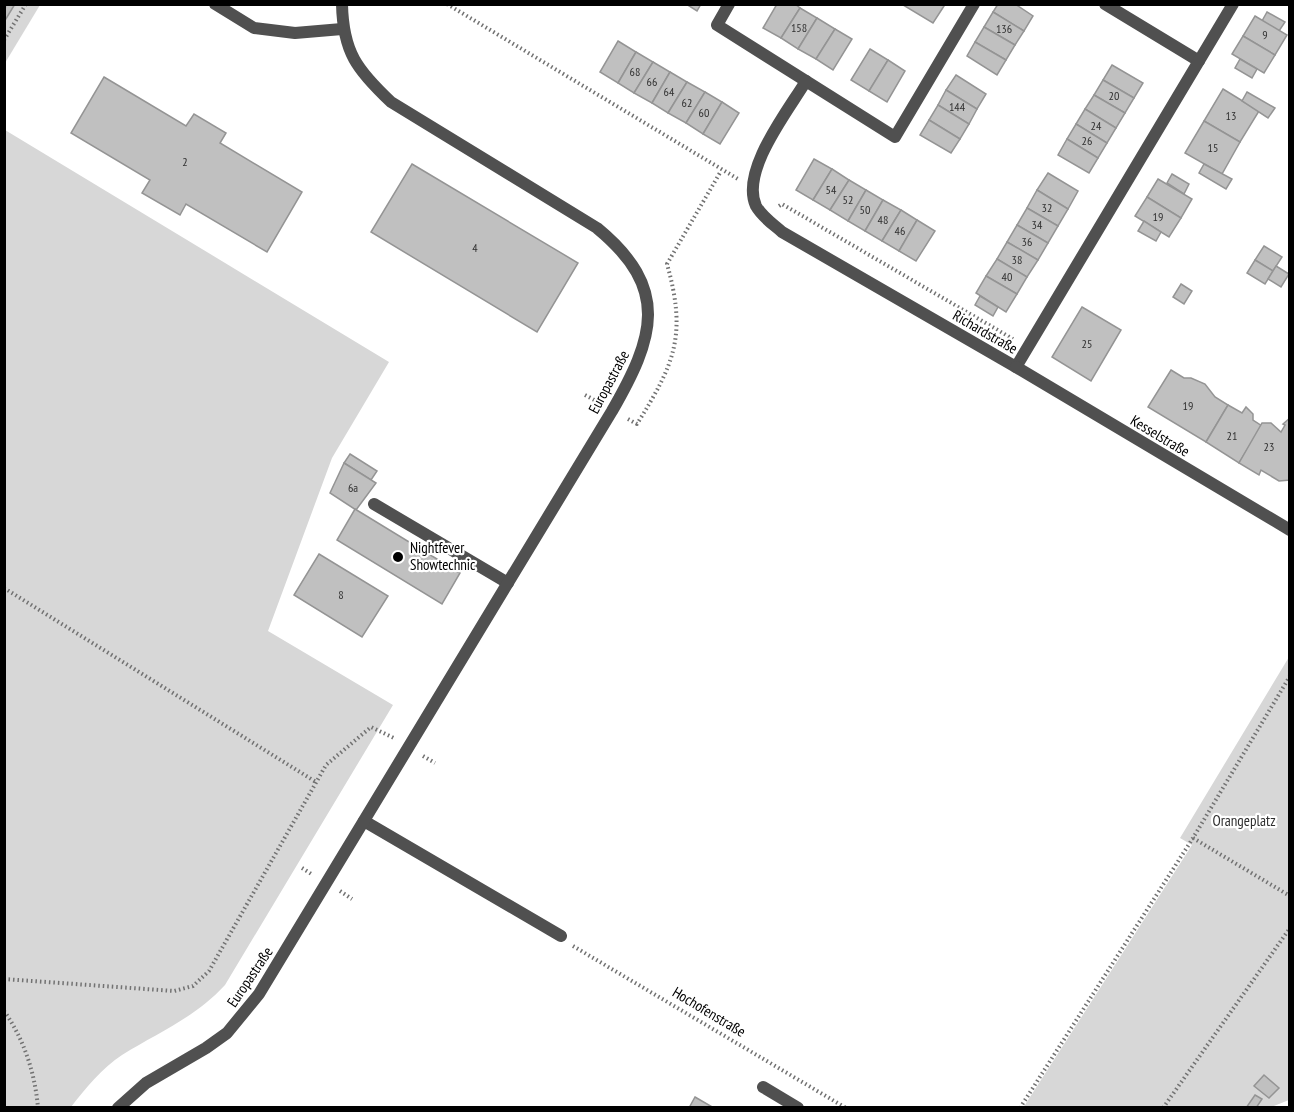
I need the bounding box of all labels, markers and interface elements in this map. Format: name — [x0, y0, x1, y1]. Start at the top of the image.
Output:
house number: 158 — [791, 20, 807, 35]
house number: 136 — [996, 21, 1012, 36]
house number: 9 — [1262, 27, 1268, 42]
house number: 68 — [630, 64, 640, 79]
house number: 66 — [647, 74, 657, 89]
house number: 64 — [664, 84, 675, 99]
house number: 20 — [1109, 88, 1119, 103]
house number: 62 — [682, 95, 692, 110]
house number: 144 — [949, 99, 966, 114]
house number: 60 — [699, 105, 709, 120]
house number: 13 — [1226, 108, 1236, 123]
house number: 24 — [1091, 118, 1102, 133]
house number: 26 — [1082, 133, 1092, 148]
house number: 15 — [1208, 140, 1218, 155]
house number: 2 — [182, 154, 188, 169]
house number: 54 — [826, 182, 837, 197]
house number: 52 — [843, 192, 853, 207]
house number: 32 — [1042, 200, 1052, 215]
house number: 50 — [860, 202, 870, 217]
house number: 19 — [1153, 209, 1163, 224]
house number: 48 — [878, 212, 888, 227]
house number: 34 — [1032, 217, 1043, 232]
house number: 46 — [895, 223, 905, 238]
house number: 36 — [1022, 234, 1032, 249]
house number: 4 — [472, 240, 478, 255]
house number: 38 — [1012, 252, 1022, 267]
house number: 40 — [1002, 269, 1012, 284]
street label: Richardstraße — [949, 305, 1021, 358]
house number: 25 — [1082, 336, 1092, 351]
street label: Europastraße — [584, 347, 633, 417]
house number: 19 — [1183, 398, 1193, 413]
street label: Kesselstraße — [1127, 411, 1193, 461]
house number: 21 — [1227, 428, 1237, 443]
house number: 23 — [1264, 439, 1274, 454]
house number: 6a — [348, 480, 358, 495]
place label: Nightfever Showtechnic — [410, 538, 476, 574]
marker: Nightfever Showtechnic — [391, 550, 405, 564]
house number: 8 — [338, 587, 344, 602]
park label: Orangeplatz — [1212, 811, 1276, 830]
street label: Europastraße — [222, 943, 277, 1011]
street label: Hochofenstraße — [669, 982, 749, 1041]

